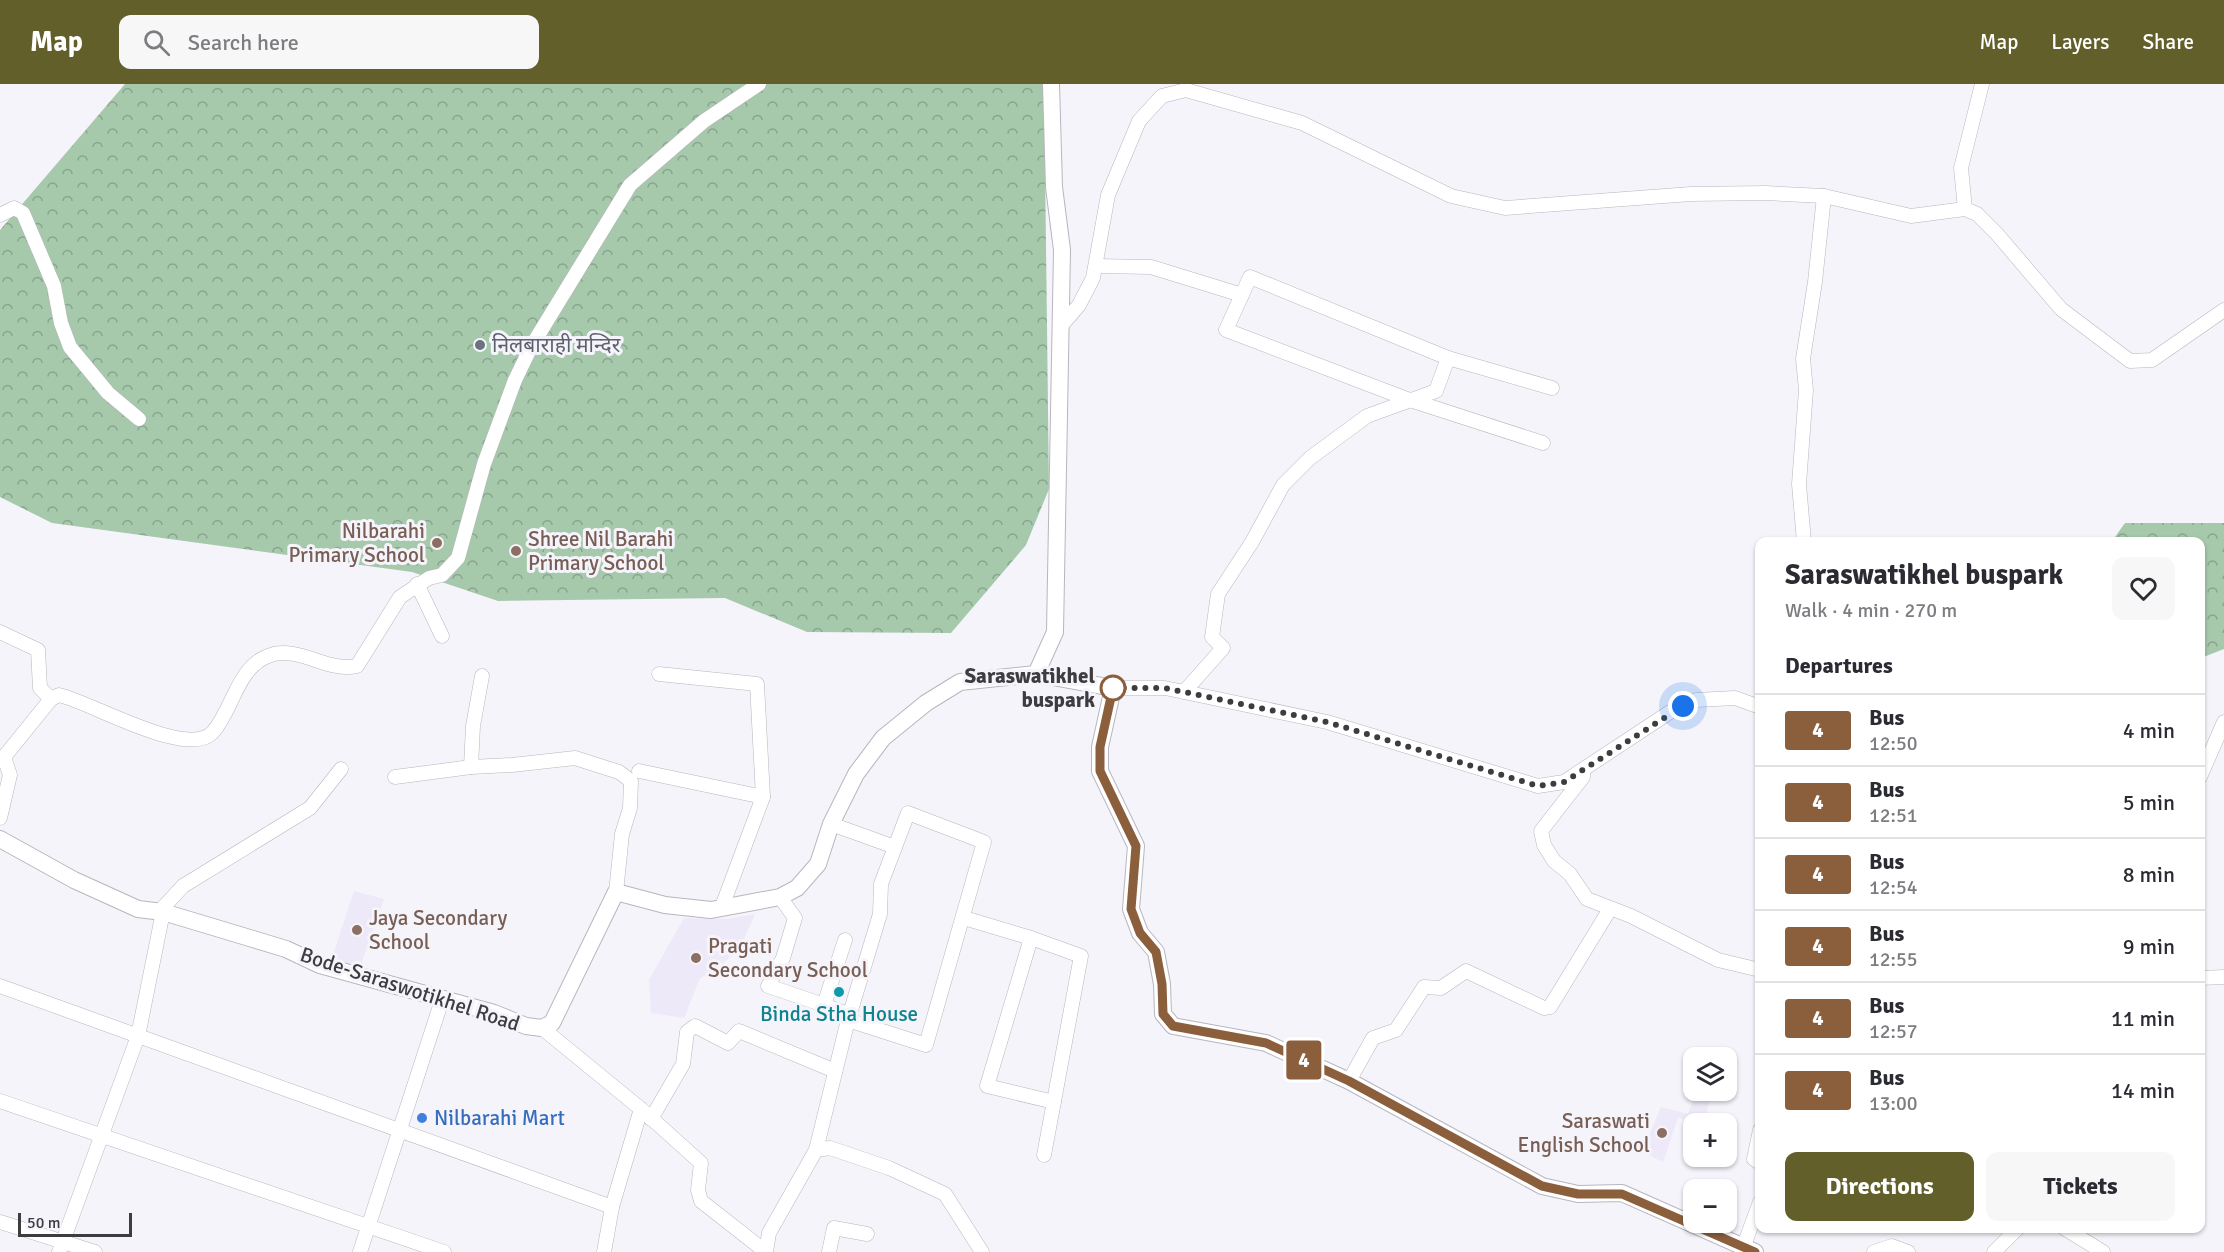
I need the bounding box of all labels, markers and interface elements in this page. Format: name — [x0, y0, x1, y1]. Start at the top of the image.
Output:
search box — [119, 15, 539, 69]
text: Map — [30, 25, 83, 59]
icon: search — [140, 26, 173, 59]
text: Search here — [188, 29, 299, 56]
text: Map — [1980, 29, 2018, 55]
text: Layers — [2051, 29, 2109, 55]
text: Share — [2142, 29, 2194, 55]
place label: निलबाराही मन्दिर — [492, 332, 621, 358]
marker: निलबाराही मन्दिर — [473, 338, 487, 352]
place label: Nilbarahi Primary School — [289, 518, 425, 568]
place label: Shree Nil Barahi Primary School — [528, 526, 674, 576]
marker: Nilbarahi Primary School — [430, 536, 444, 550]
marker: Shree Nil Barahi Primary School — [509, 544, 523, 558]
button: heart — [2112, 557, 2175, 620]
text: Saraswatikhel buspark — [1785, 558, 2063, 592]
text: Walk · 4 min · 270 m — [1785, 598, 1957, 623]
text: Departures — [1785, 652, 1893, 679]
place label: Saraswatikhel buspark — [964, 663, 1095, 713]
marker: Saraswatikhel buspark — [1100, 675, 1126, 701]
your location — [1668, 691, 1698, 721]
text: Bus — [1869, 704, 1904, 731]
text: 4 — [1812, 717, 1824, 743]
text: 4 min — [2123, 717, 2175, 744]
text: 12:50 — [1869, 731, 1918, 756]
text: Bus — [1869, 776, 1904, 803]
text: 4 — [1812, 789, 1824, 815]
text: 5 min — [2123, 789, 2175, 816]
text: 12:51 — [1869, 803, 1918, 828]
text: Bus — [1869, 848, 1904, 875]
text: 4 — [1812, 861, 1824, 887]
text: 8 min — [2123, 861, 2175, 888]
text: 12:54 — [1869, 875, 1918, 900]
place label: Jaya Secondary School — [369, 905, 507, 955]
text: Bus — [1869, 920, 1904, 947]
marker: Jaya Secondary School — [350, 923, 364, 937]
place label: Pragati Secondary School — [708, 933, 868, 983]
text: 4 — [1812, 933, 1824, 959]
text: 9 min — [2123, 933, 2175, 960]
street label: Bode-Saraswotikhel Road — [297, 941, 523, 1037]
text: 12:55 — [1869, 947, 1918, 972]
marker: Pragati Secondary School — [689, 951, 703, 965]
marker: Binda Stha House — [832, 985, 846, 999]
text: Bus — [1869, 992, 1904, 1019]
place label: Binda Stha House — [760, 1001, 918, 1027]
text: 4 — [1812, 1005, 1824, 1031]
text: 11 min — [2111, 1005, 2175, 1032]
text: 12:57 — [1869, 1019, 1918, 1044]
line badge: 4 — [1284, 1040, 1324, 1080]
text: 4 — [1298, 1047, 1310, 1073]
map controls — [1683, 1047, 1737, 1233]
button: layers — [1683, 1047, 1737, 1101]
text: Bus — [1869, 1064, 1904, 1091]
text: 4 — [1812, 1077, 1824, 1103]
text: 14 min — [2111, 1077, 2175, 1104]
text: 13:00 — [1869, 1091, 1918, 1116]
place label: Nilbarahi Mart — [434, 1105, 565, 1131]
place label: Saraswati English School — [1518, 1108, 1650, 1158]
marker: Nilbarahi Mart — [415, 1111, 429, 1125]
button: + — [1683, 1113, 1737, 1167]
marker: Saraswati English School — [1655, 1126, 1669, 1140]
button: Directions — [1785, 1152, 1974, 1221]
button: Tickets — [1986, 1152, 2175, 1221]
button: − — [1683, 1179, 1737, 1233]
scale bar — [18, 1210, 132, 1238]
text: 50 m — [27, 1213, 61, 1233]

